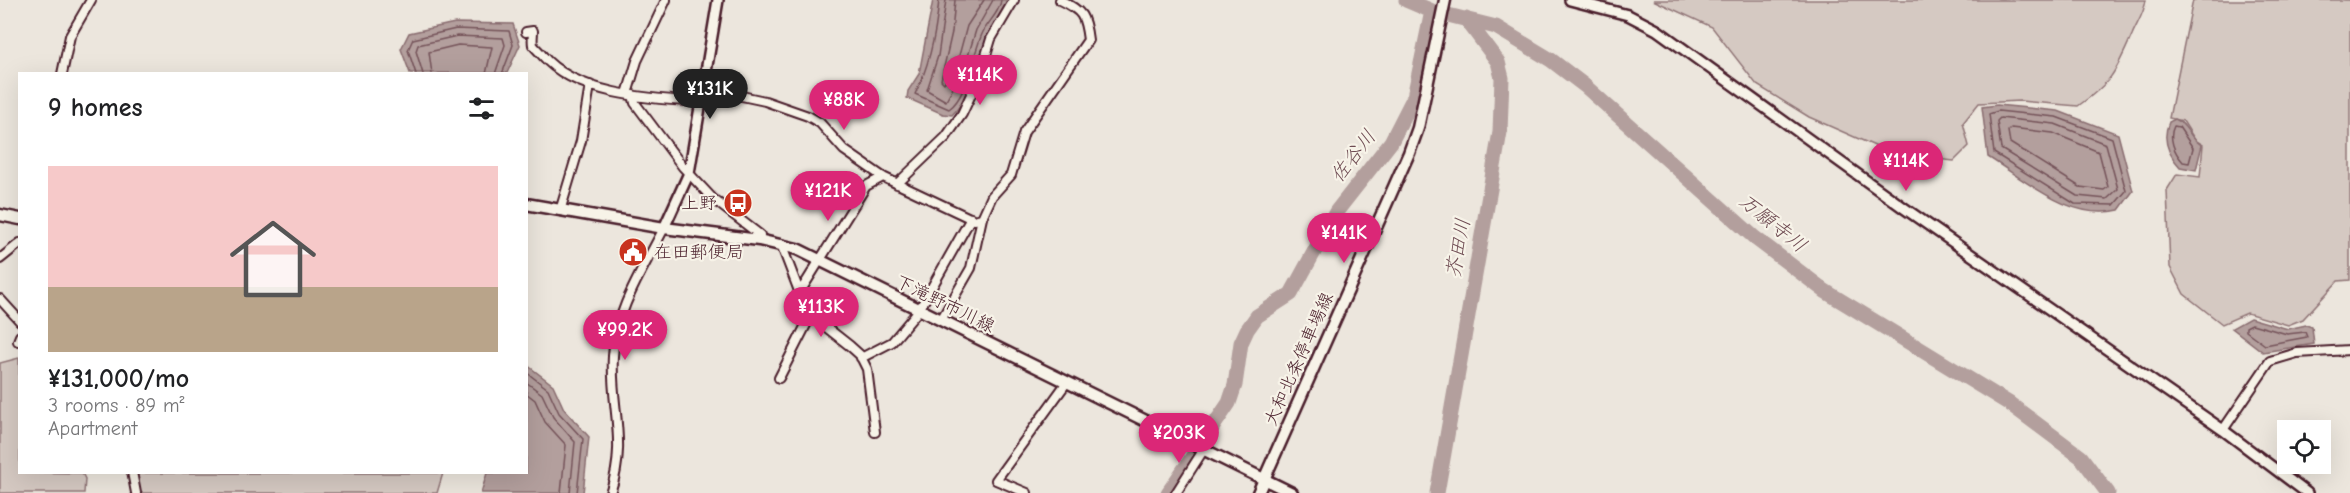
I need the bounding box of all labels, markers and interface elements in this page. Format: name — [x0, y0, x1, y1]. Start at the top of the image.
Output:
pin: ¥114K — [938, 55, 1022, 106]
text: ¥114K — [957, 63, 1003, 86]
pin: ¥131K — [668, 69, 752, 120]
text: ¥131K — [687, 77, 733, 100]
pin: ¥88K — [808, 80, 880, 131]
text: ¥88K — [823, 88, 865, 111]
icon: filters — [465, 92, 498, 125]
text: 9 homes — [48, 93, 143, 123]
water label: 佐谷川 — [1325, 125, 1381, 187]
pin: ¥114K — [1864, 141, 1948, 192]
text: ¥114K — [1883, 149, 1929, 172]
pin: ¥121K — [786, 171, 870, 222]
text: ¥121K — [805, 179, 851, 202]
bus stop icon: 上野 — [722, 187, 754, 219]
water label: 万願寺川 — [1735, 189, 1811, 257]
place label: 上野 — [681, 193, 717, 214]
icon: home — [219, 205, 327, 313]
pin: ¥141K — [1302, 213, 1386, 264]
water label: 芥田川 — [1441, 216, 1475, 280]
text: ¥141K — [1321, 221, 1367, 244]
public building icon: 在田郵便局 — [617, 236, 649, 268]
place label: 在田郵便局 — [654, 242, 744, 263]
street label: 下滝野市川線 — [892, 271, 998, 337]
pin: ¥113K — [779, 287, 863, 338]
street label: 大和北条停車場線 — [1260, 289, 1338, 429]
text: ¥113K — [798, 295, 844, 318]
pin: ¥99.2K — [576, 310, 674, 361]
text: ¥99.2K — [597, 318, 653, 341]
text: ¥131,000/mo — [48, 364, 189, 394]
text: 3 rooms · 89 m² — [48, 394, 184, 417]
pin: ¥203K — [1137, 413, 1221, 464]
text: Apartment — [48, 417, 138, 440]
map controls — [2277, 420, 2331, 474]
button: locate — [2277, 420, 2331, 474]
text: ¥203K — [1153, 421, 1205, 444]

